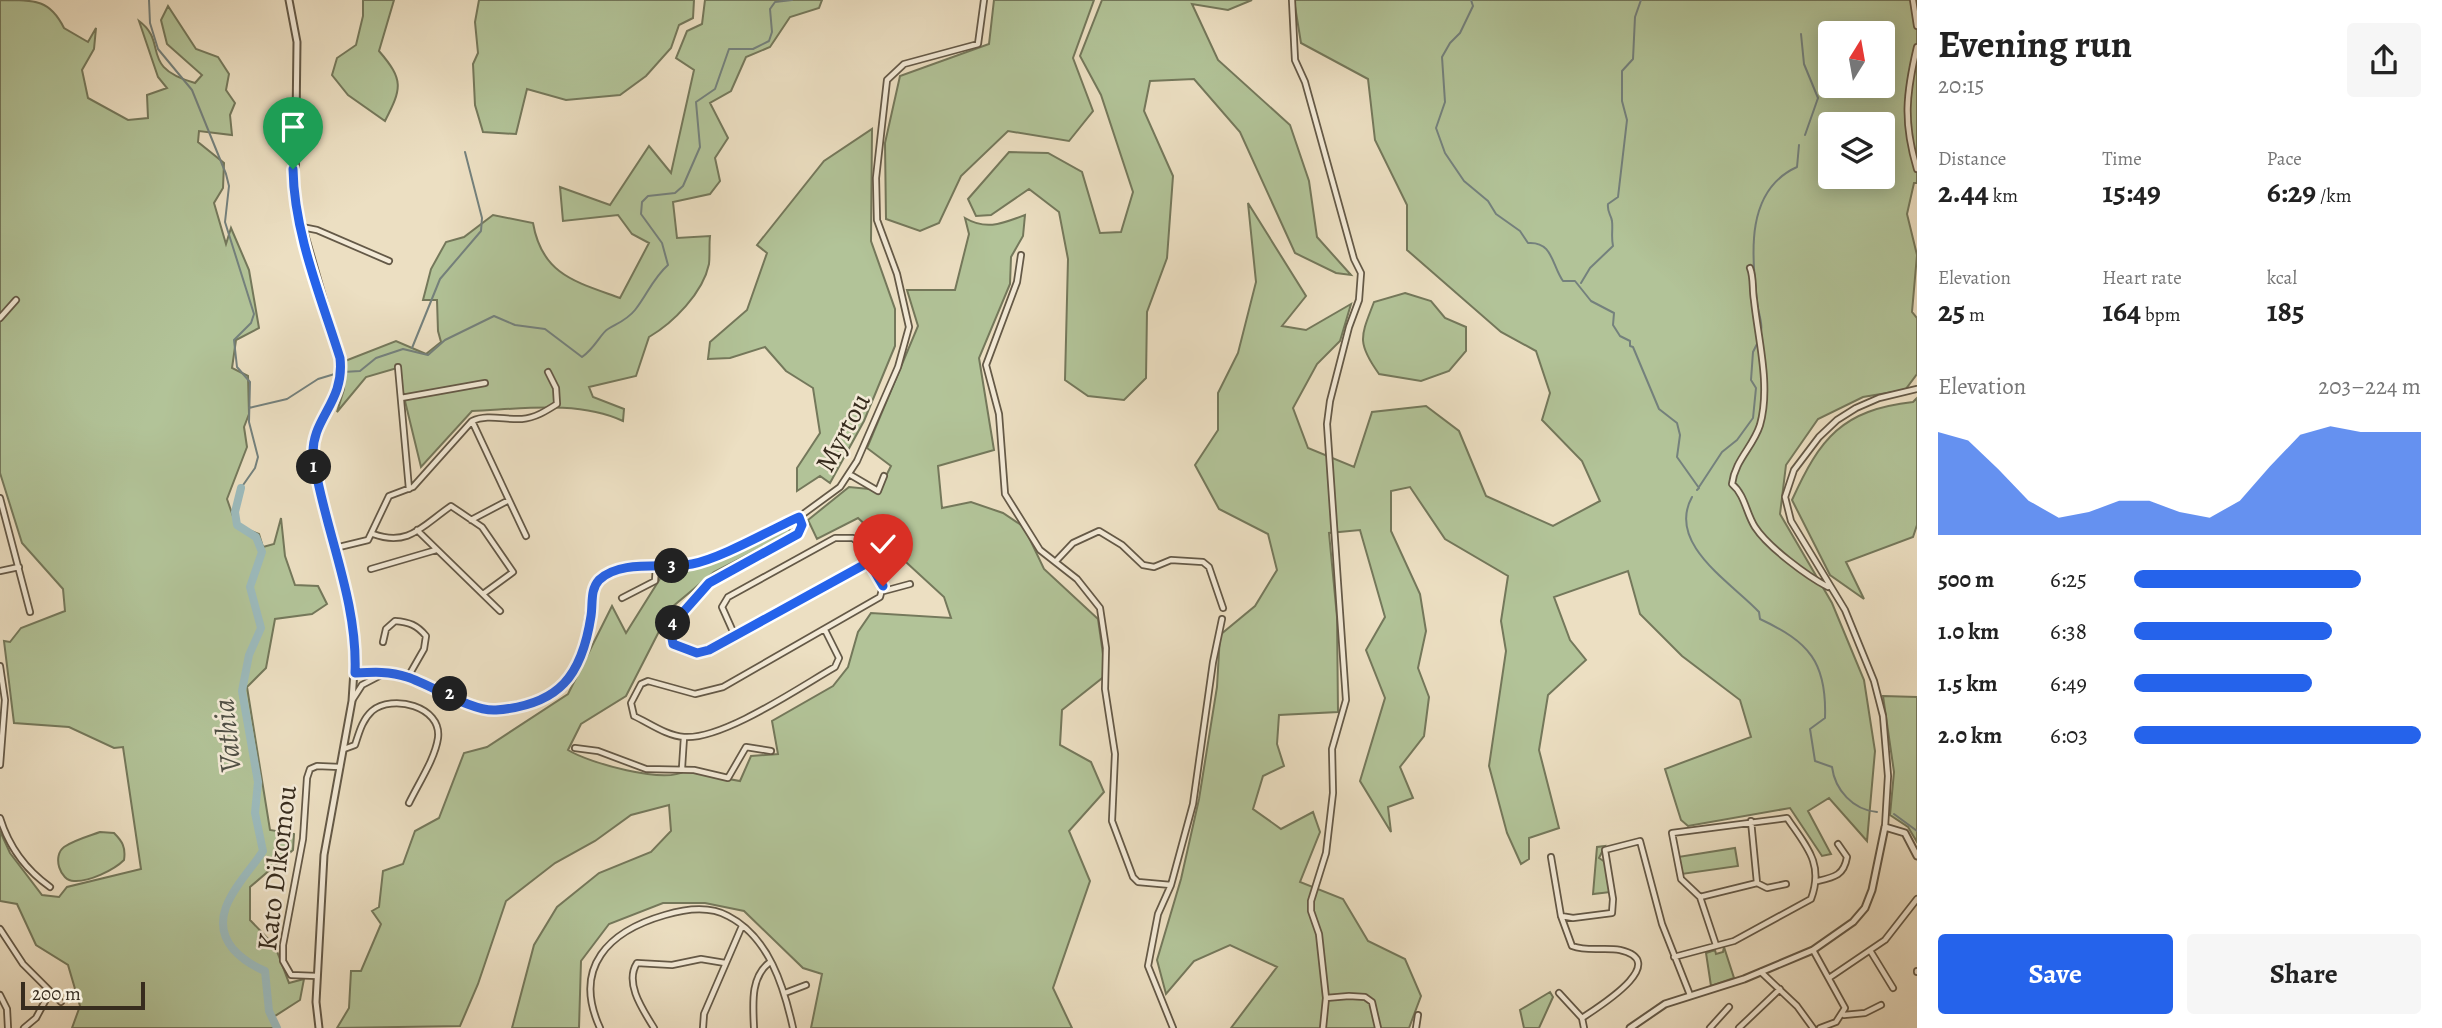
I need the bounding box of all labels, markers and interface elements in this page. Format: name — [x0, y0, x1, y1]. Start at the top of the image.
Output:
text: Evening run — [1938, 18, 2132, 70]
north arrow — [1818, 21, 1895, 98]
map controls — [1818, 21, 1895, 189]
button: share — [2347, 23, 2421, 97]
text: 20:15 — [1938, 70, 1984, 101]
pin — [263, 97, 323, 169]
icon: arrive — [274, 108, 312, 146]
button: layers — [1818, 112, 1895, 189]
text: Distance — [1938, 146, 2006, 172]
text: Time — [2102, 146, 2142, 172]
text: Pace — [2267, 146, 2302, 172]
text: 2.44 — [1938, 172, 1989, 212]
text: 15:49 — [2102, 172, 2161, 212]
text: 6:29 — [2267, 172, 2316, 212]
text: km — [1989, 183, 2018, 209]
text: /km — [2316, 183, 2351, 209]
text: Elevation — [1938, 265, 2011, 291]
text: Heart rate — [2102, 265, 2182, 291]
text: kcal — [2267, 265, 2297, 291]
text: 25 — [1938, 291, 1965, 331]
text: 164 — [2102, 291, 2141, 331]
text: 185 — [2267, 291, 2305, 331]
text: m — [1965, 302, 1985, 328]
text: bpm — [2141, 302, 2180, 328]
text: Elevation — [1938, 371, 2026, 402]
text: 203–224 m — [2318, 371, 2421, 402]
street label: Myrtou — [806, 385, 880, 479]
pin: 1 — [296, 449, 332, 484]
text: 1 — [310, 453, 317, 479]
pin — [853, 514, 913, 586]
icon: check — [864, 525, 902, 563]
pin: 3 — [654, 548, 690, 584]
text: 3 — [667, 552, 676, 578]
text: 500 m — [1938, 564, 1994, 595]
text: 6:25 — [2050, 564, 2087, 595]
pin: 4 — [656, 606, 690, 640]
text: 4 — [668, 609, 677, 635]
text: 1.0 km — [1938, 616, 1999, 647]
text: 6:38 — [2050, 616, 2087, 647]
text: 1.5 km — [1938, 668, 1998, 699]
text: 6:49 — [2050, 668, 2087, 699]
pin: 2 — [433, 676, 468, 712]
text: 2 — [445, 680, 454, 706]
water label: Vathia — [203, 697, 251, 775]
text: 2.0 km — [1938, 720, 2002, 751]
text: 6:03 — [2050, 720, 2088, 751]
street label: Kato Dikomou — [248, 782, 306, 953]
button: Save — [1938, 934, 2173, 1014]
button: Share — [2187, 934, 2421, 1014]
scale bar — [21, 979, 145, 1011]
text: 200 m — [32, 981, 81, 1007]

